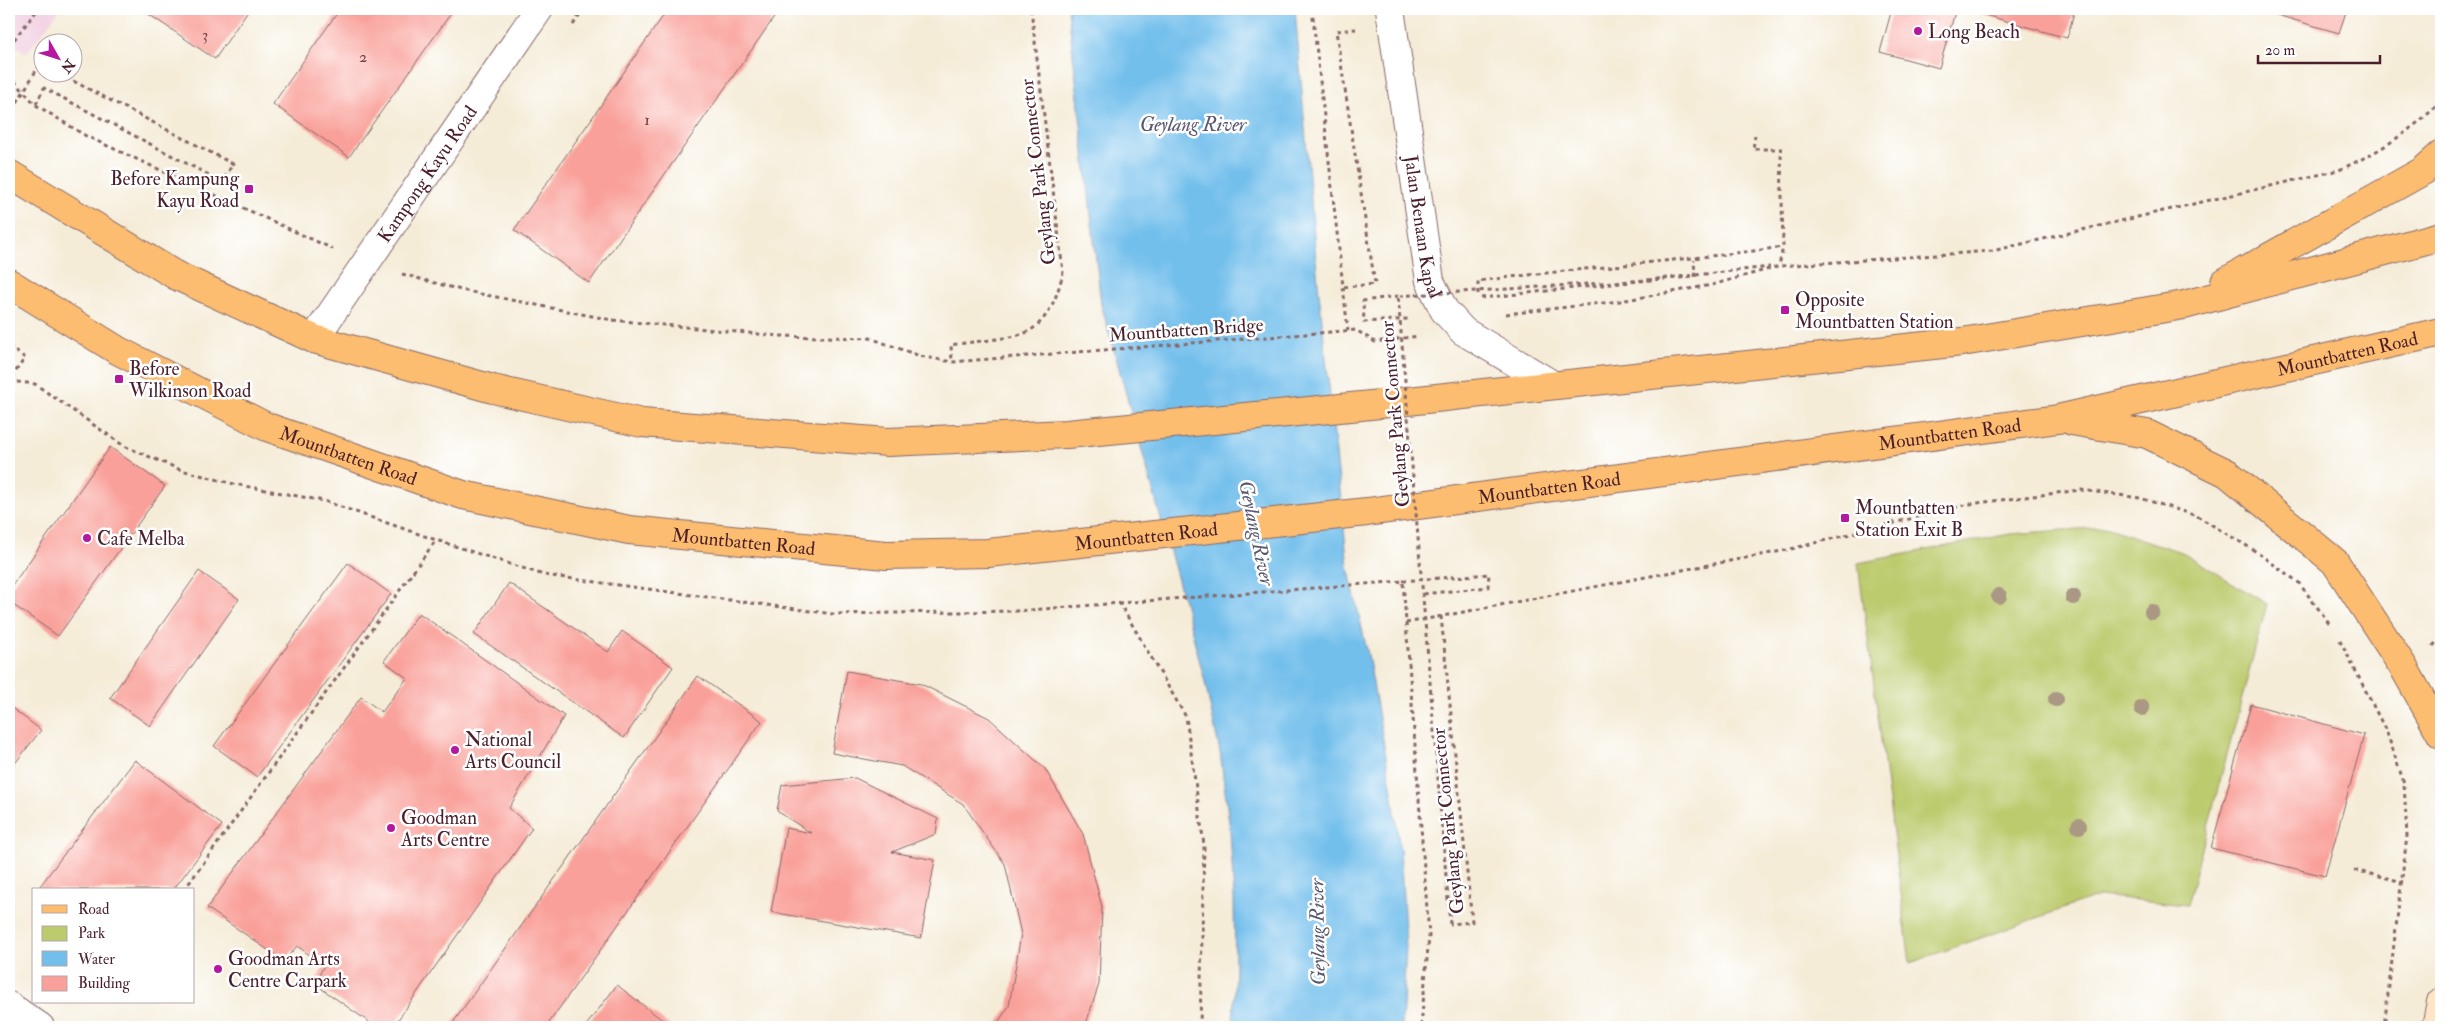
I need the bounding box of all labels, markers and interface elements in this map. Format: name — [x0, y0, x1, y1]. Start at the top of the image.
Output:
place label: Long Beach — [1928, 20, 2020, 44]
house number: 3 — [202, 25, 208, 45]
marker: Long Beach — [1912, 25, 1924, 37]
north arrow — [32, 32, 82, 82]
scale bar — [2258, 32, 2380, 64]
text: 20 m — [2265, 41, 2295, 60]
house number: 2 — [359, 47, 367, 67]
text: N — [57, 55, 79, 76]
street label: Geylang Park Connector — [1015, 78, 1061, 266]
street label: Kampong Kayu Road — [372, 101, 483, 247]
house number: 1 — [644, 110, 650, 130]
water label: Geylang River — [1140, 112, 1248, 137]
street label: Jalan Benaan Kapal — [1398, 153, 1448, 302]
place label: Before Kampung Kayu Road — [110, 167, 240, 213]
marker: Before Kampung Kayu Road — [243, 183, 255, 195]
place label: Opposite Mountbatten Station — [1795, 288, 1954, 334]
marker: Opposite Mountbatten Station — [1779, 304, 1791, 316]
street label: Mountbatten Bridge — [1108, 313, 1264, 347]
street label: Geylang Park Connector — [1375, 320, 1415, 508]
street label: Mountbatten Road — [2275, 327, 2421, 382]
place label: Before Wilkinson Road — [128, 357, 252, 403]
marker: Before Wilkinson Road — [113, 373, 125, 385]
street label: Mountbatten Road — [1877, 413, 2023, 456]
street label: Mountbatten Road — [276, 421, 421, 491]
street label: Mountbatten Road — [1476, 467, 1623, 510]
water label: Geylang River — [1233, 478, 1280, 589]
place label: Mountbatten Station Exit B — [1855, 496, 1963, 542]
marker: Mountbatten Station Exit B — [1839, 512, 1851, 524]
street label: Mountbatten Road — [1073, 517, 1220, 557]
street label: Mountbatten Road — [671, 523, 817, 561]
place label: Cafe Melba — [97, 527, 185, 551]
marker: Cafe Melba — [81, 532, 93, 544]
street label: Geylang Park Connector — [1426, 727, 1470, 915]
place label: National Arts Council — [464, 728, 561, 774]
marker: National Arts Council — [449, 744, 461, 756]
place label: Goodman Arts Centre — [400, 806, 490, 852]
marker: Goodman Arts Centre — [385, 822, 397, 834]
water label: Geylang River — [1304, 877, 1331, 986]
legend — [32, 888, 195, 1004]
text: Road — [78, 900, 110, 919]
text: Park — [78, 924, 105, 943]
place label: Goodman Arts Centre Carpark — [228, 947, 347, 994]
text: Water — [77, 950, 115, 969]
marker: Goodman Arts Centre Carpark — [212, 963, 224, 975]
text: Building — [78, 974, 130, 993]

